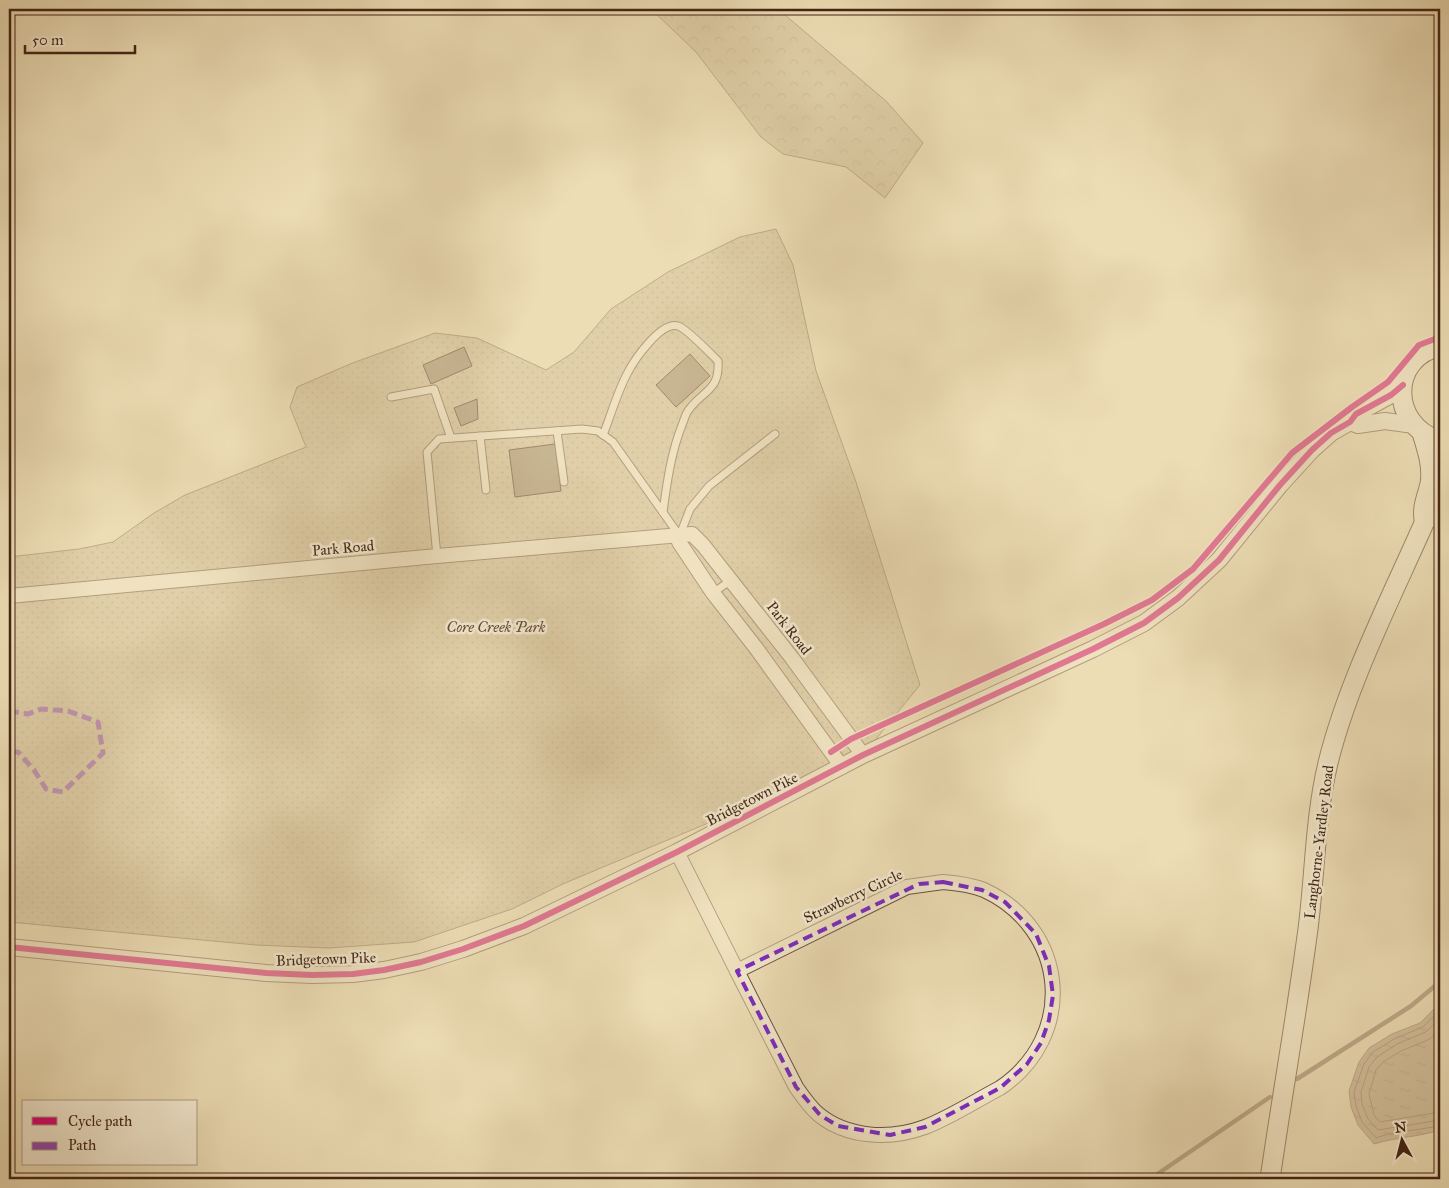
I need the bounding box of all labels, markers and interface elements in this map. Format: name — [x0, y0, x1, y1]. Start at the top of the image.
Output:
scale bar — [25, 22, 135, 54]
text: 50 m — [32, 31, 64, 49]
street label: Park Road — [311, 536, 375, 560]
street label: Park Road — [763, 598, 816, 658]
park label: Core Creek Park — [446, 618, 546, 636]
street label: Langhorne-Yardley Road — [1301, 764, 1337, 920]
street label: Bridgetown Pike — [703, 768, 801, 830]
street label: Strawberry Circle — [801, 865, 905, 927]
street label: Bridgetown Pike — [276, 948, 376, 970]
legend — [22, 1100, 198, 1166]
text: Cycle path — [68, 1112, 133, 1130]
north arrow — [1376, 1116, 1426, 1166]
text: N — [1394, 1118, 1408, 1137]
text: Path — [68, 1136, 97, 1154]

